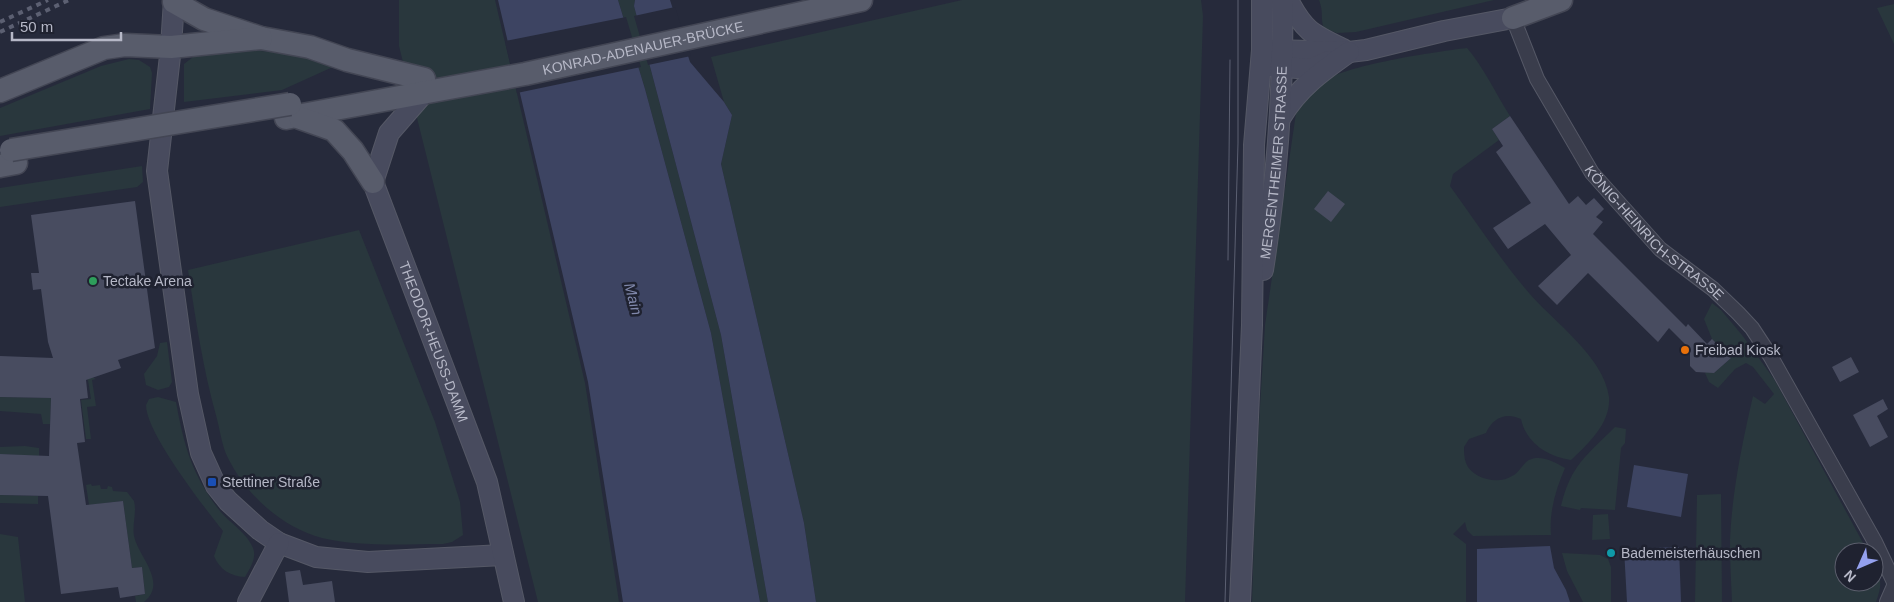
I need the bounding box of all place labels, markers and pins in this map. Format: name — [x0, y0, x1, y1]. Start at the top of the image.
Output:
place label: Tectake Arena — [103, 273, 192, 289]
marker: Tectake Arena — [87, 275, 99, 287]
place label: Freibad Kiosk — [1695, 342, 1782, 358]
marker: Freibad Kiosk — [1679, 344, 1691, 356]
place label: Stettiner Straße — [222, 474, 320, 490]
marker: Stettiner Straße — [206, 476, 218, 488]
place label: Bademeisterhäuschen — [1621, 545, 1760, 561]
marker: Bademeisterhäuschen — [1605, 547, 1617, 559]

